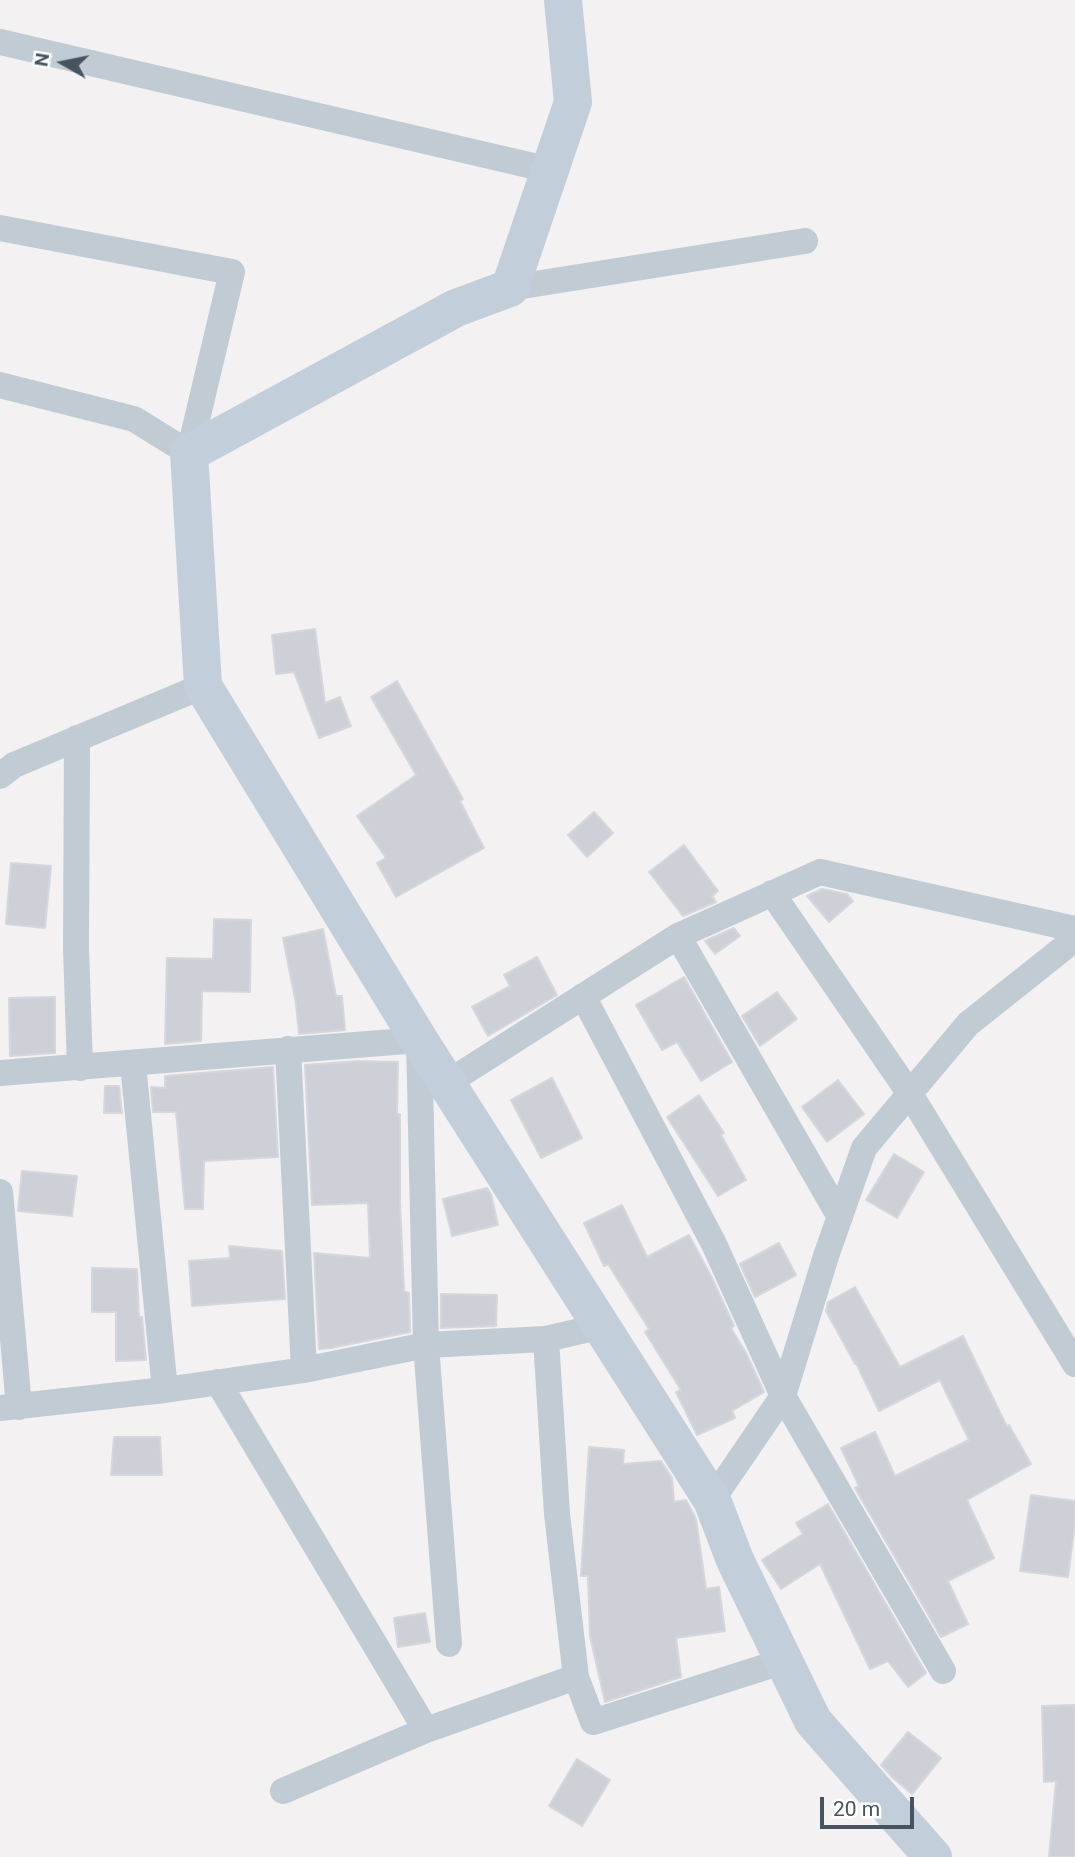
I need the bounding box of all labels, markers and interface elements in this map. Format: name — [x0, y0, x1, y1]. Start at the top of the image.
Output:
north arrow — [28, 28, 98, 98]
text: N — [29, 51, 54, 68]
scale bar — [823, 1784, 918, 1828]
text: 20 m — [833, 1797, 880, 1821]

